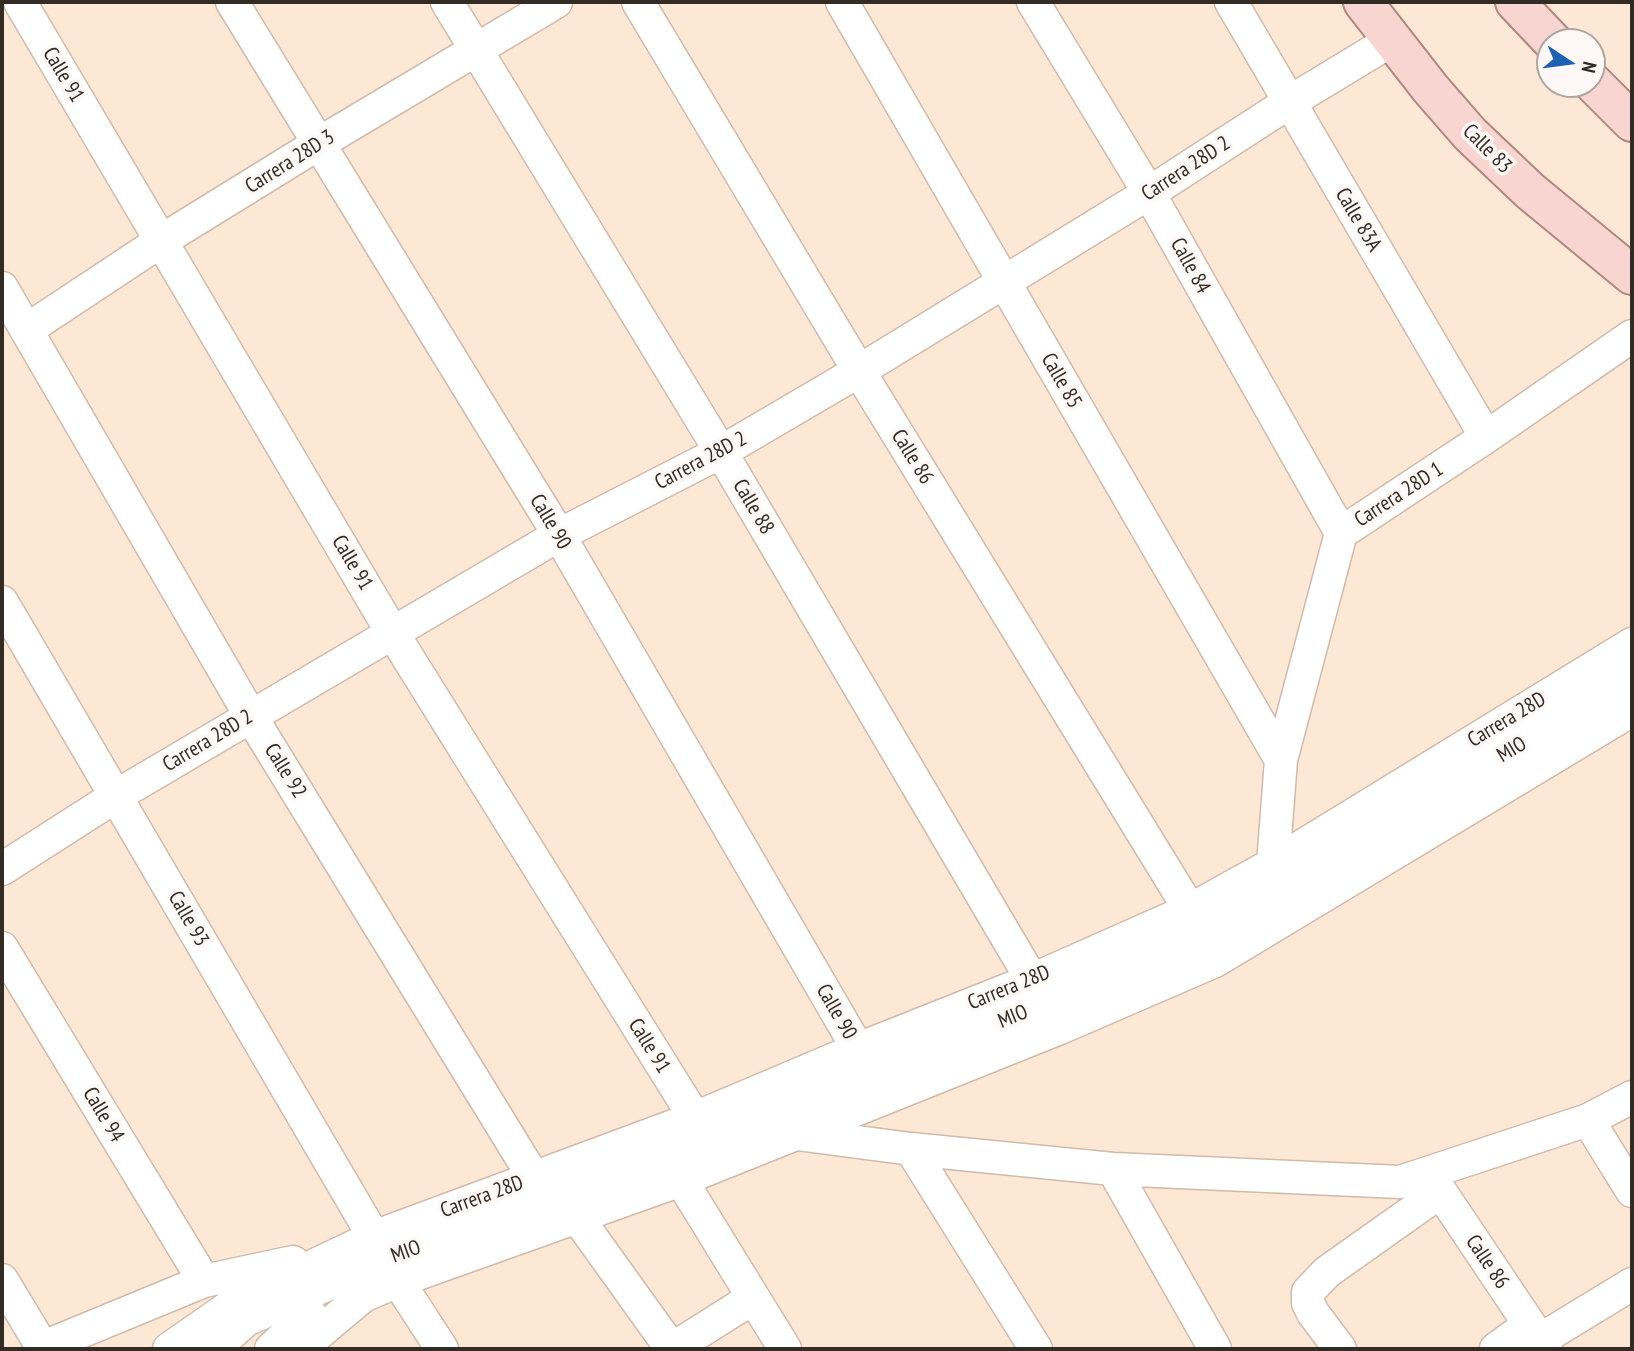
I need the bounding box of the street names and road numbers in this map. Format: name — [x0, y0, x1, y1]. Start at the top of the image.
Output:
street label: Calle 91 — [37, 43, 89, 107]
street label: Calle 83 — [1457, 119, 1517, 179]
street label: Carrera 28D 3 — [241, 125, 339, 199]
street label: Carrera 28D 2 — [1137, 131, 1235, 207]
street label: Calle 83A — [1329, 184, 1387, 256]
street label: Calle 84 — [1165, 234, 1215, 298]
street label: Calle 85 — [1035, 349, 1087, 413]
street label: Calle 86 — [886, 425, 938, 489]
street label: Carrera 28D 2 — [651, 426, 751, 496]
street label: Carrera 28D 1 — [1350, 457, 1448, 533]
street label: Calle 88 — [727, 475, 779, 539]
street label: Calle 90 — [524, 490, 576, 554]
street label: Calle 91 — [326, 531, 378, 595]
street label: Carrera 28D — [1463, 687, 1551, 753]
street label: Carrera 28D 2 — [158, 704, 258, 778]
street label: MIO — [1493, 732, 1531, 768]
street label: Calle 92 — [259, 739, 311, 803]
street label: Calle 93 — [162, 887, 214, 951]
street label: Carrera 28D — [964, 960, 1054, 1016]
street label: Calle 90 — [810, 980, 862, 1044]
street label: MIO — [994, 1000, 1032, 1034]
street label: Calle 91 — [623, 1014, 675, 1078]
street label: Calle 94 — [77, 1083, 129, 1147]
street label: Carrera 28D — [437, 1170, 527, 1224]
street label: Calle 86 — [1460, 1230, 1514, 1294]
street label: MIO — [388, 1235, 424, 1269]

